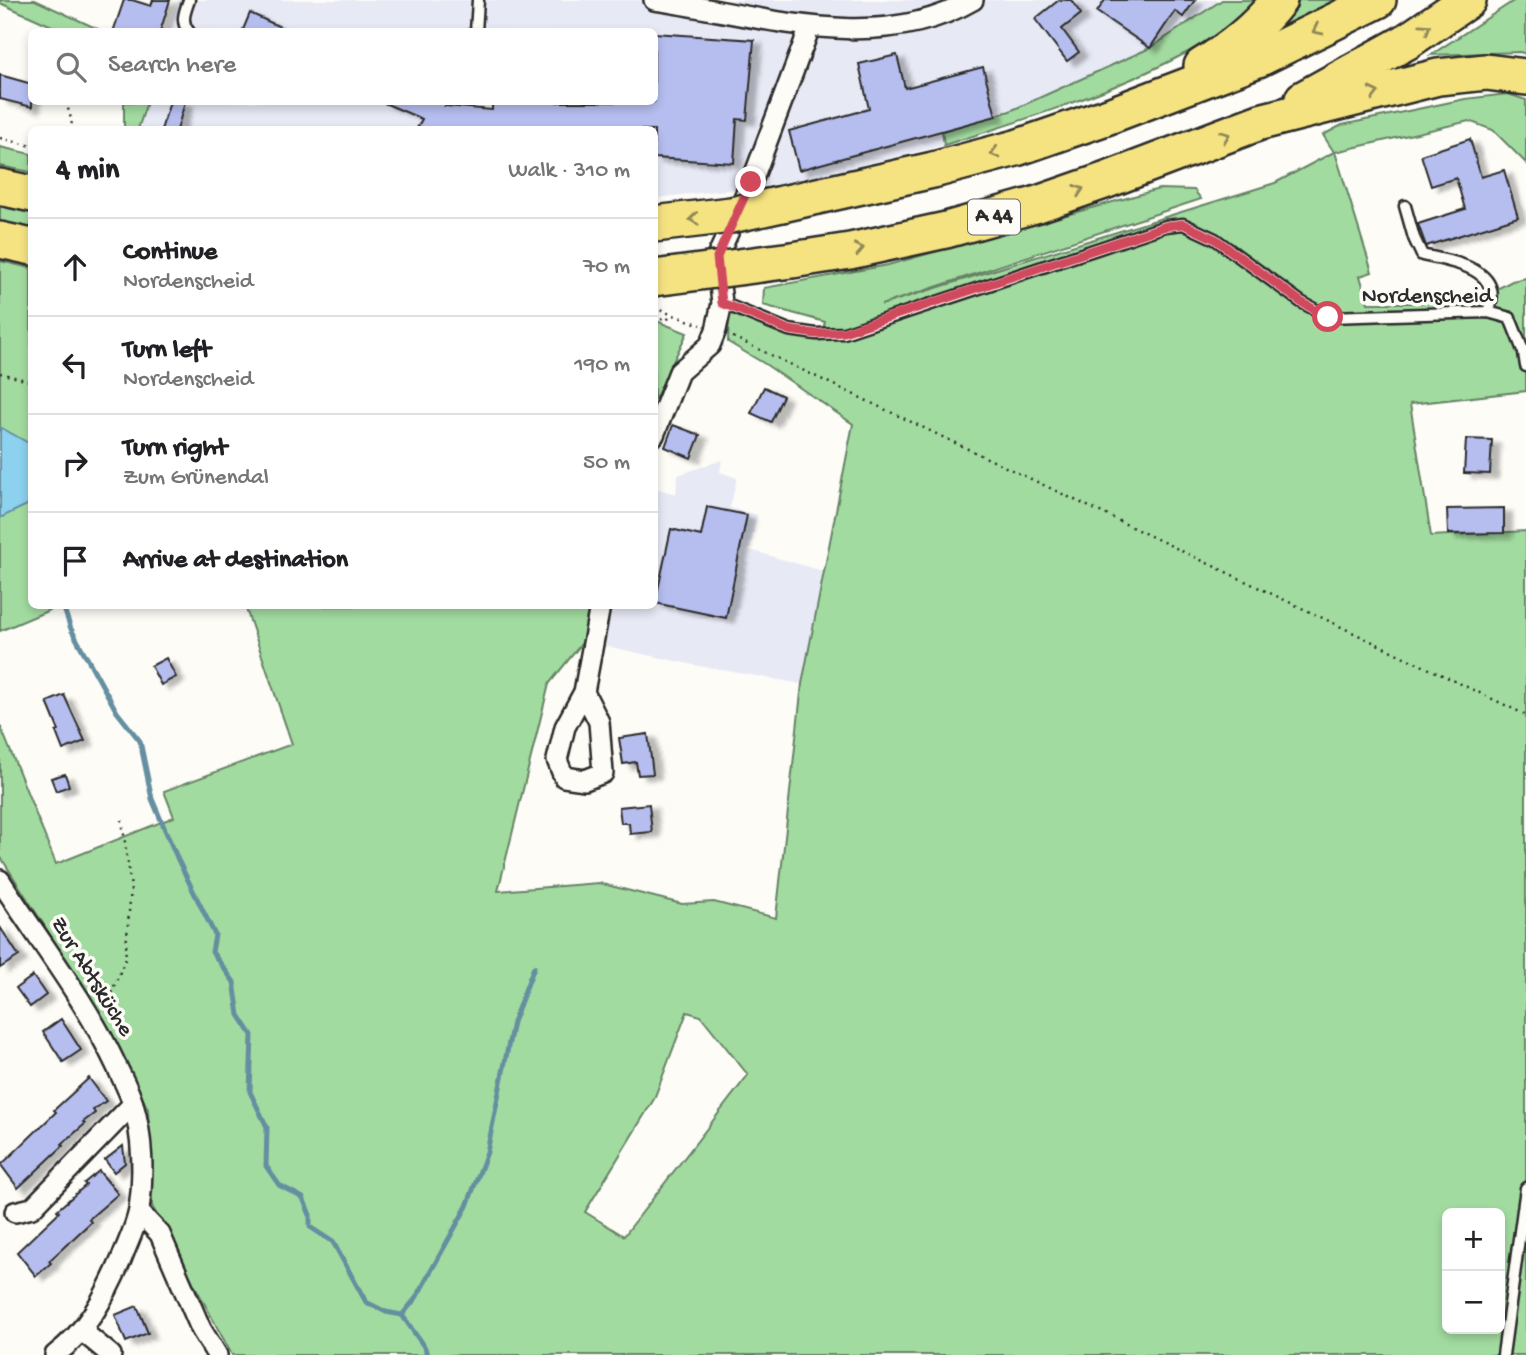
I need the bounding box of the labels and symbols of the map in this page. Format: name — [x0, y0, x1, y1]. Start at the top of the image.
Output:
one-way arrow — [1312, 22, 1324, 36]
one-way arrow — [1418, 24, 1431, 36]
one-way arrow — [1368, 87, 1380, 101]
one-way arrow — [1218, 130, 1230, 144]
one-way arrow — [989, 145, 1001, 159]
route end — [735, 166, 766, 197]
one-way arrow — [1072, 184, 1084, 198]
road number: A 44 — [968, 200, 1020, 234]
one-way arrow — [688, 212, 700, 227]
one-way arrow — [853, 243, 865, 258]
street label: Nordenscheid — [1362, 284, 1494, 311]
route start — [1312, 301, 1343, 332]
street label: Zur Abtsküche — [44, 912, 139, 1043]

